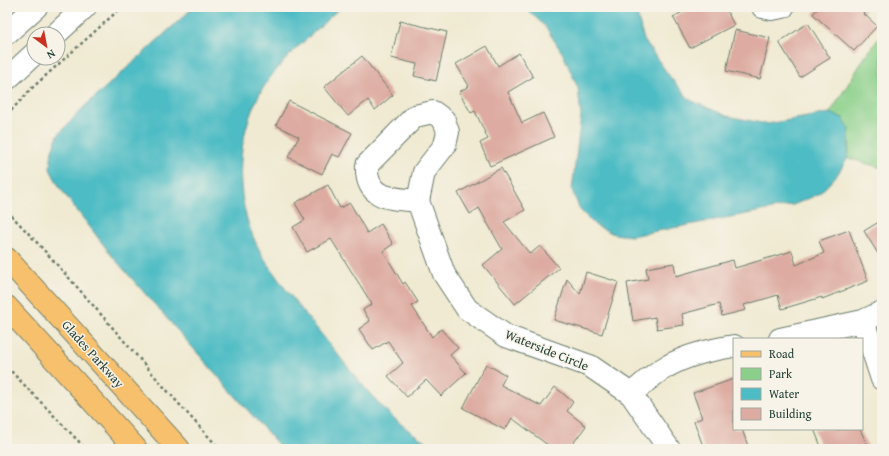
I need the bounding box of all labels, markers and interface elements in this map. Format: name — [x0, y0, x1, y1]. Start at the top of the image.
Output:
north arrow — [26, 26, 66, 66]
text: N — [43, 46, 59, 64]
street label: Glades Parkway — [57, 316, 129, 392]
street label: Waterside Circle — [502, 325, 592, 375]
legend — [733, 338, 863, 430]
text: Road — [769, 345, 795, 362]
text: Park — [769, 365, 793, 382]
text: Water — [769, 385, 799, 402]
text: Building — [769, 405, 812, 422]

